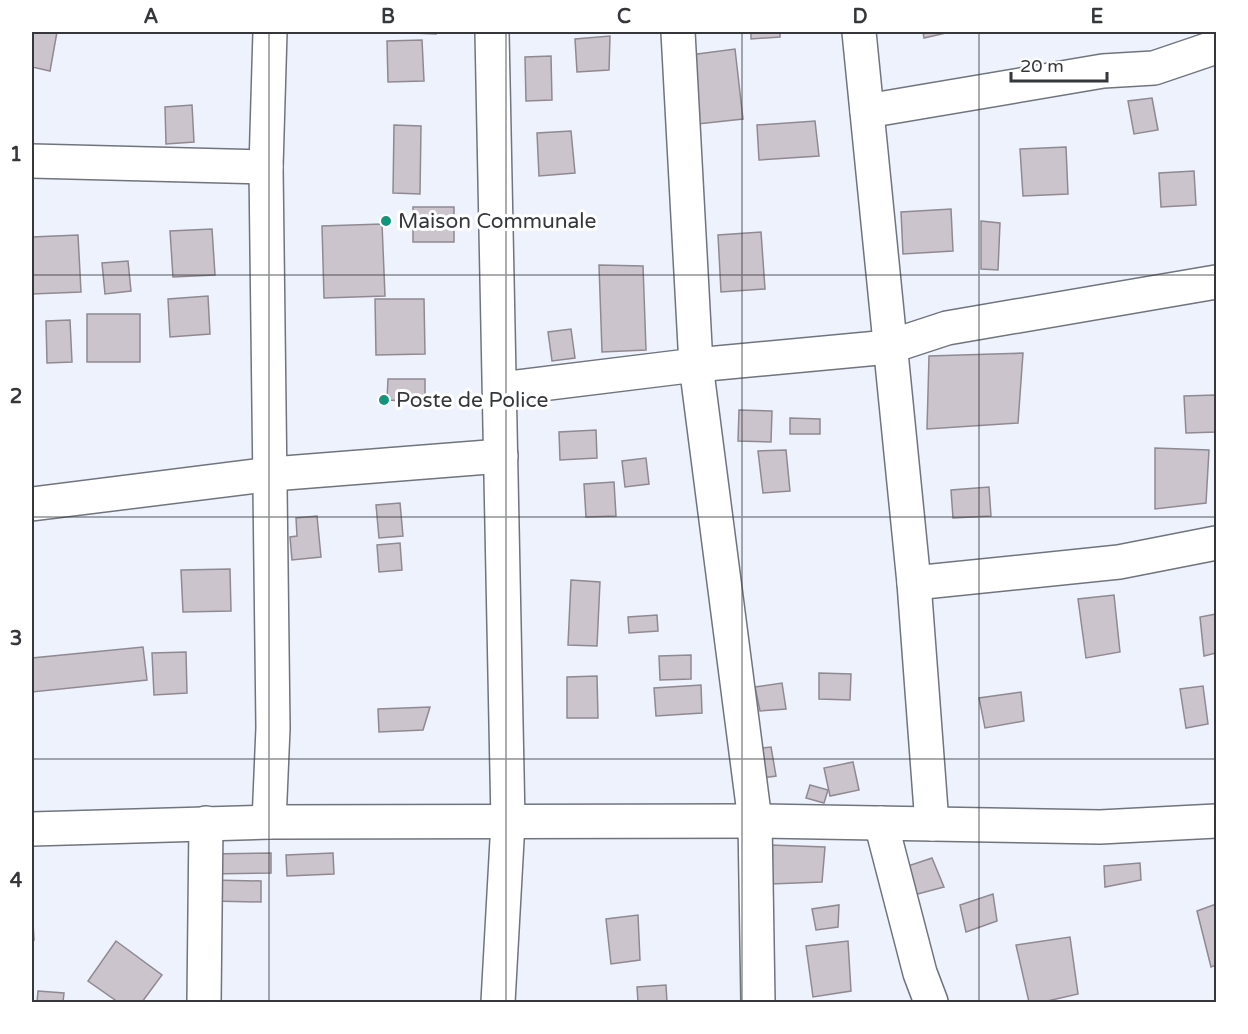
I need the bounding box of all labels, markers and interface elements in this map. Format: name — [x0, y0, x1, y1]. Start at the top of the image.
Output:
text: A — [144, 5, 159, 29]
text: B — [381, 5, 395, 29]
text: C — [617, 5, 631, 29]
text: D — [852, 5, 868, 29]
text: E — [1091, 5, 1104, 29]
scale bar — [1011, 45, 1107, 83]
text: 20 m — [1020, 55, 1064, 77]
text: 1 — [10, 143, 22, 167]
place label: Maison Communale — [398, 209, 597, 234]
marker: Maison Communale — [379, 214, 393, 228]
text: 2 — [10, 385, 22, 409]
place label: Poste de Police — [396, 388, 549, 413]
marker: Poste de Police — [377, 393, 391, 407]
text: 3 — [10, 627, 22, 651]
text: 4 — [10, 869, 23, 893]

